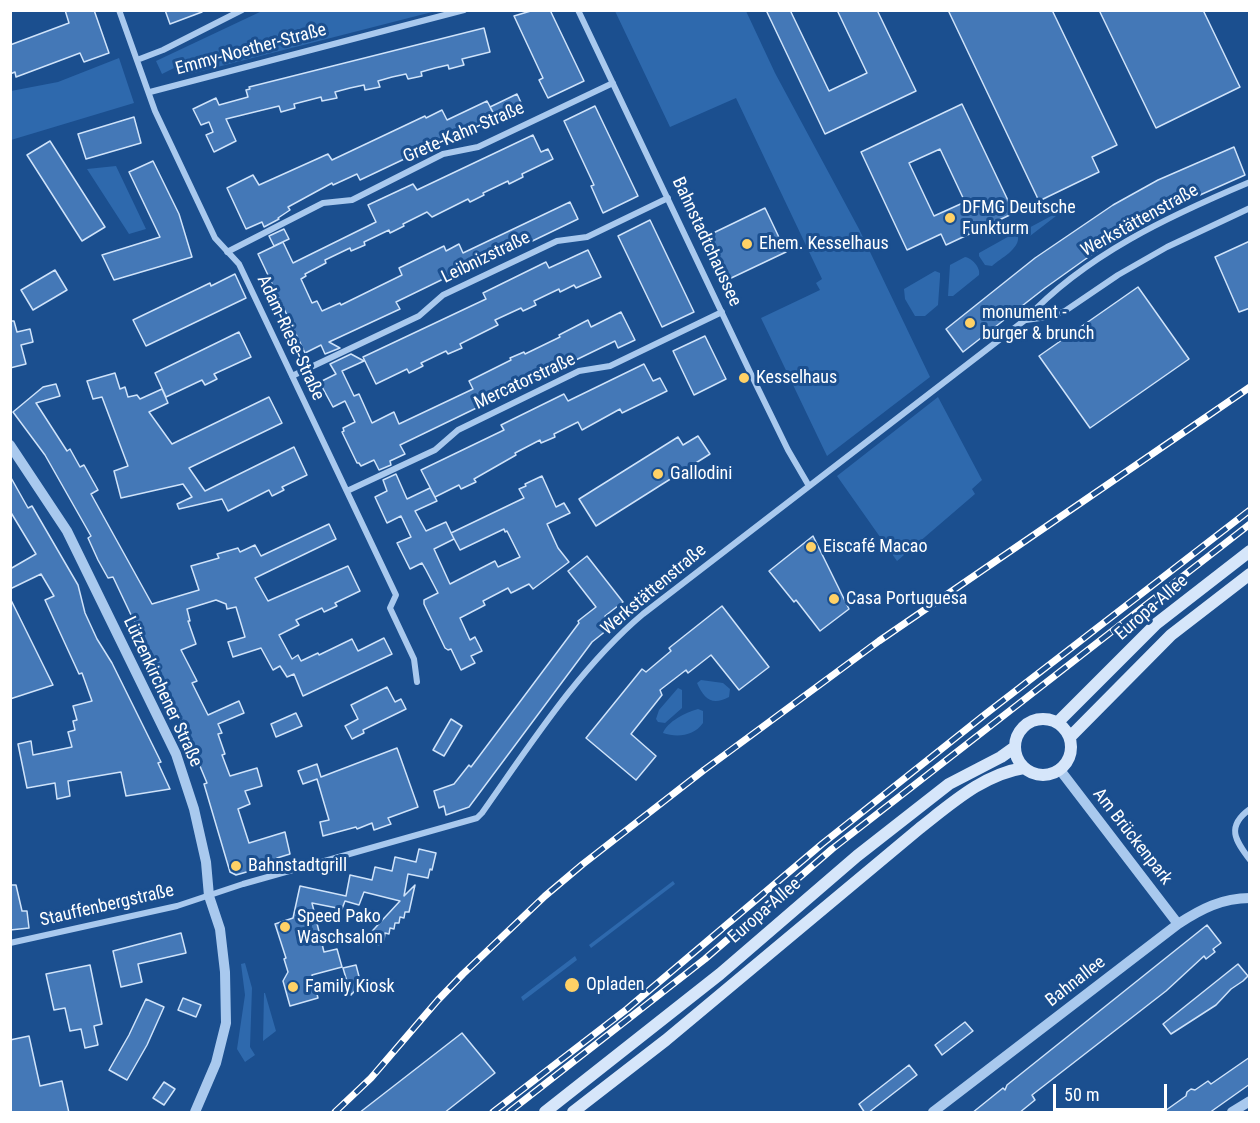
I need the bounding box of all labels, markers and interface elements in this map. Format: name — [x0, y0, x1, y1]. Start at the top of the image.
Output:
street label: Emmy-Noether-Straße — [173, 19, 329, 81]
street label: Grete-Kahn-Straße — [400, 98, 528, 168]
street label: Bahnstadtchaussee — [667, 174, 745, 310]
street label: Werkstättenstraße — [1078, 180, 1202, 262]
place label: DFMG Deutsche Funkturm — [962, 197, 1076, 240]
marker: DFMG Deutsche Funkturm — [943, 211, 957, 225]
street label: Leibnizstraße — [438, 227, 534, 289]
place label: Ehem. Kesselhaus — [759, 233, 889, 255]
marker: Ehem. Kesselhaus — [740, 237, 754, 251]
street label: Adam-Riese-Straße — [252, 272, 328, 404]
place label: monument - burger & brunch — [982, 302, 1095, 344]
marker: monument - burger & brunch — [963, 316, 977, 330]
street label: Mercatorstraße — [471, 349, 579, 415]
place label: Kesselhaus — [756, 367, 837, 389]
marker: Kesselhaus — [737, 371, 751, 385]
place label: Gallodini — [670, 463, 732, 485]
marker: Gallodini — [651, 467, 665, 481]
place label: Eiscafé Macao — [823, 536, 927, 558]
street label: Werkstättenstraße — [597, 540, 711, 640]
marker: Eiscafé Macao — [804, 540, 818, 554]
street label: Europa-Allee — [1111, 571, 1193, 645]
place label: Casa Portuguesa — [846, 588, 967, 610]
marker: Casa Portuguesa — [827, 592, 841, 606]
street label: Lützenkirchener Straße — [118, 614, 206, 770]
street label: Am Brückenpark — [1088, 784, 1176, 890]
place label: Bahnstadtgrill — [248, 855, 347, 877]
marker: Bahnstadtgrill — [229, 859, 243, 873]
street label: Europa-Allee — [724, 874, 806, 948]
street label: Stauffenbergstraße — [38, 880, 176, 932]
place label: Speed Pako Waschsalon — [297, 906, 383, 948]
marker: Speed Pako Waschsalon — [278, 920, 292, 934]
street label: Bahnallee — [1042, 952, 1110, 1012]
place label: Opladen — [586, 974, 645, 996]
place label: Family Kiosk — [305, 976, 395, 998]
marker: Opladen — [563, 976, 581, 994]
marker: Family Kiosk — [286, 980, 300, 994]
scale bar — [1056, 1072, 1170, 1110]
text: 50 m — [1064, 1084, 1099, 1105]

